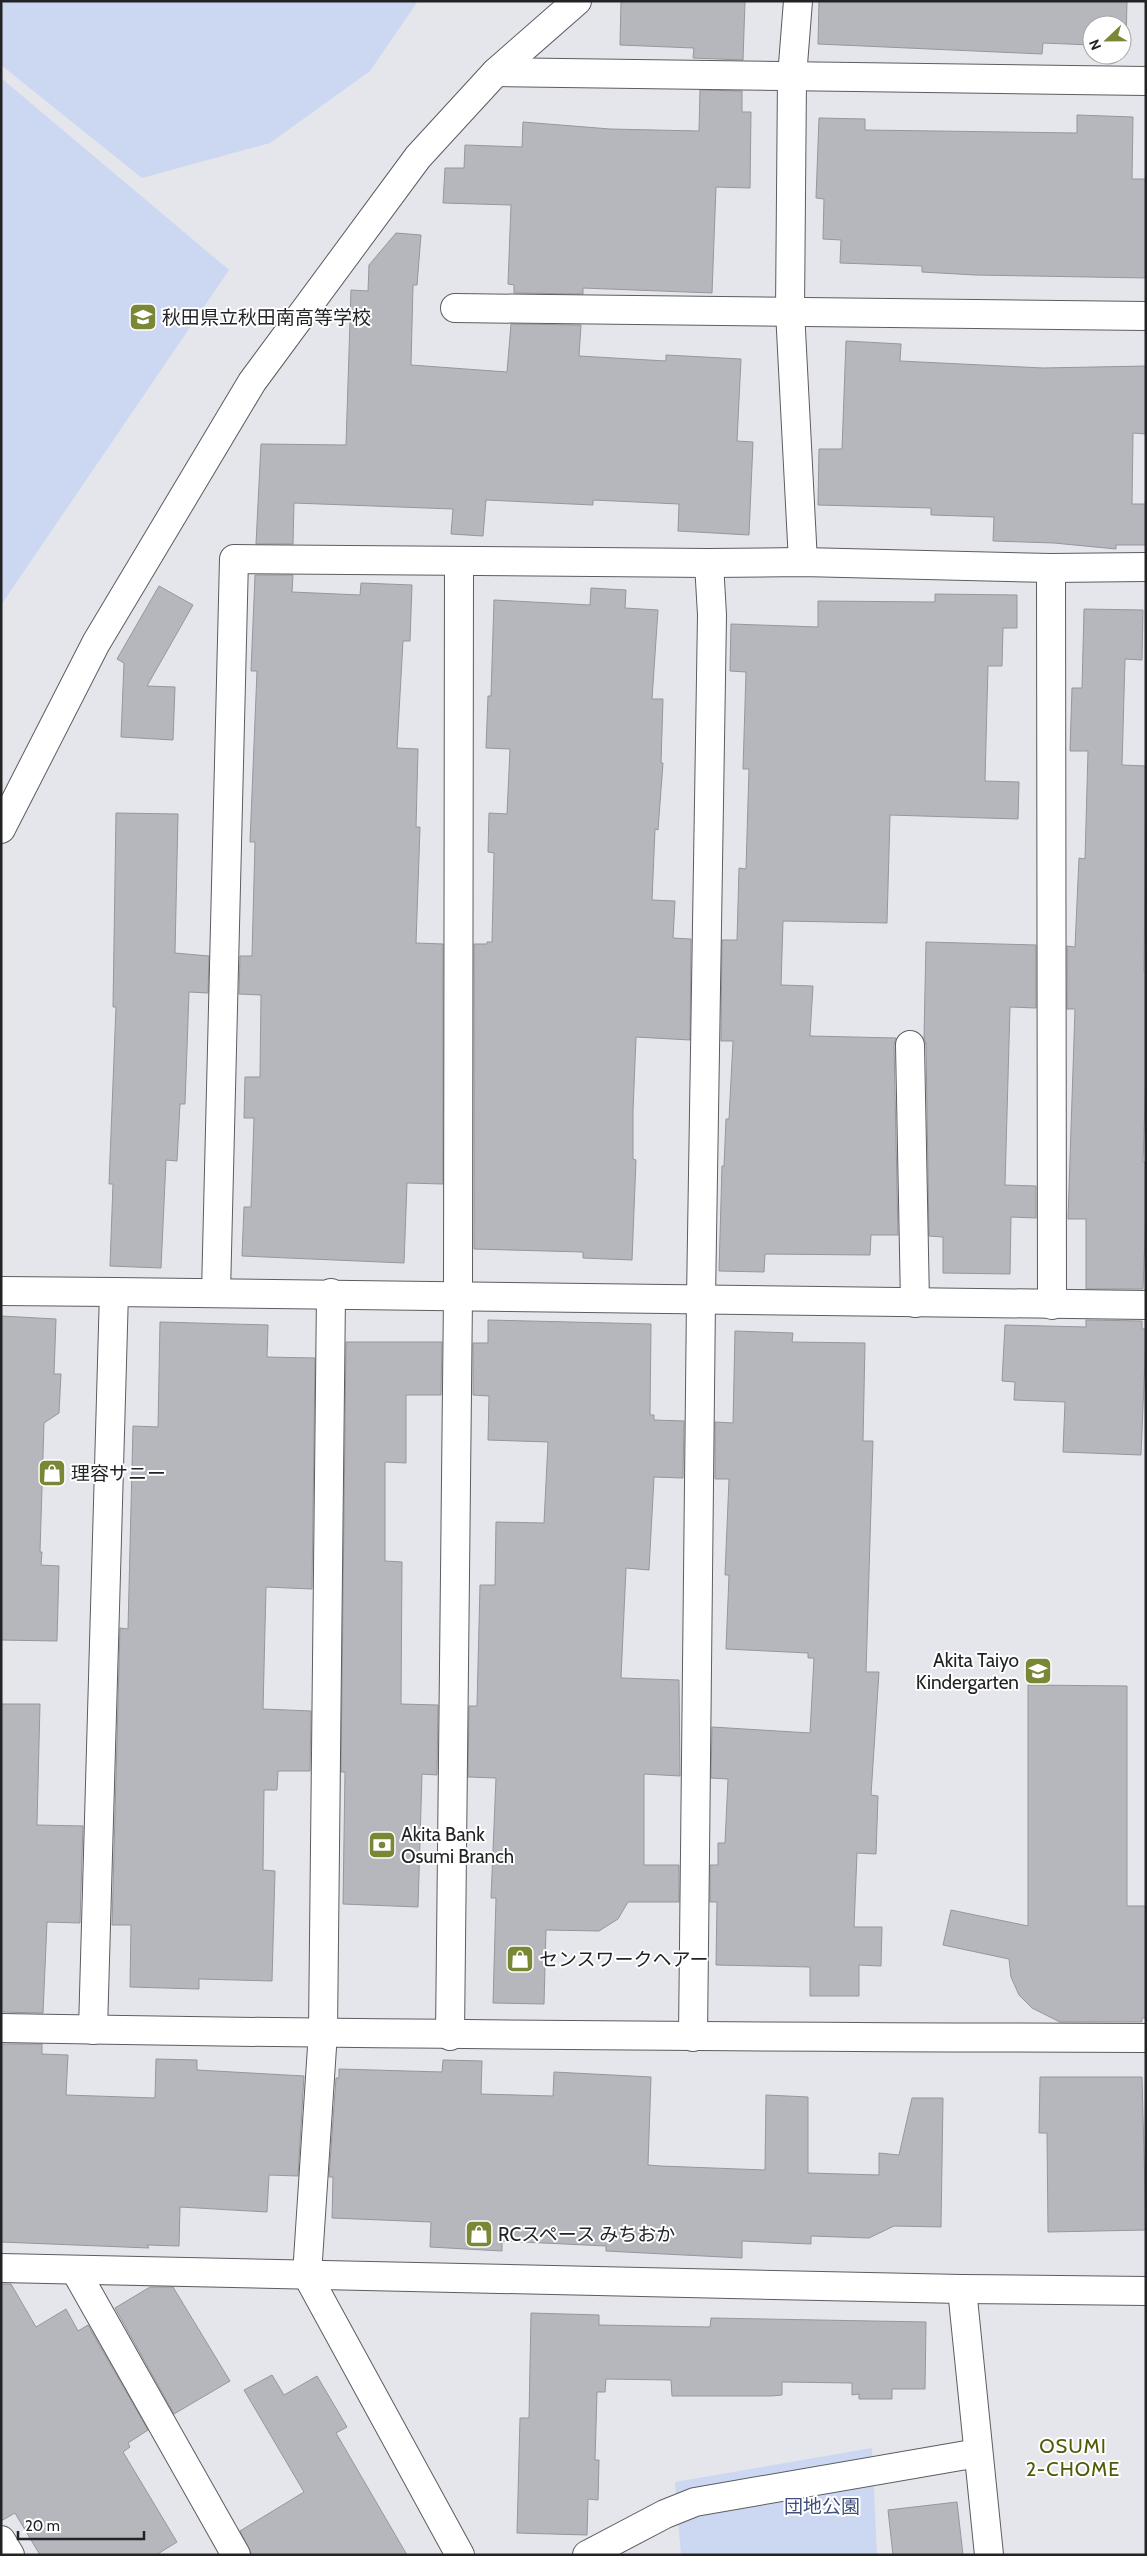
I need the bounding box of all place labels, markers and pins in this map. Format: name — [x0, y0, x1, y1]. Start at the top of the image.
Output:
school or university icon: 秋田県立秋田南高等学校 — [128, 302, 158, 332]
place label: 秋田県立秋田南高等学校 — [162, 306, 371, 329]
shop icon: 理容サニー — [37, 1458, 67, 1488]
place label: 理容サニー — [71, 1462, 166, 1485]
place label: Akita Taiyo Kindergarten — [916, 1649, 1019, 1694]
school or university icon: Akita Taiyo Kindergarten — [1023, 1656, 1053, 1686]
place label: Akita Bank Osumi Branch — [401, 1823, 514, 1868]
bank icon: Akita Bank Osumi Branch — [367, 1830, 397, 1860]
shop icon: センスワークヘアー — [505, 1944, 535, 1974]
place label: センスワークヘアー — [539, 1948, 708, 1971]
shop icon: RCスペース みちおか — [464, 2219, 494, 2249]
place label: RCスペース みちおか — [498, 2223, 675, 2246]

